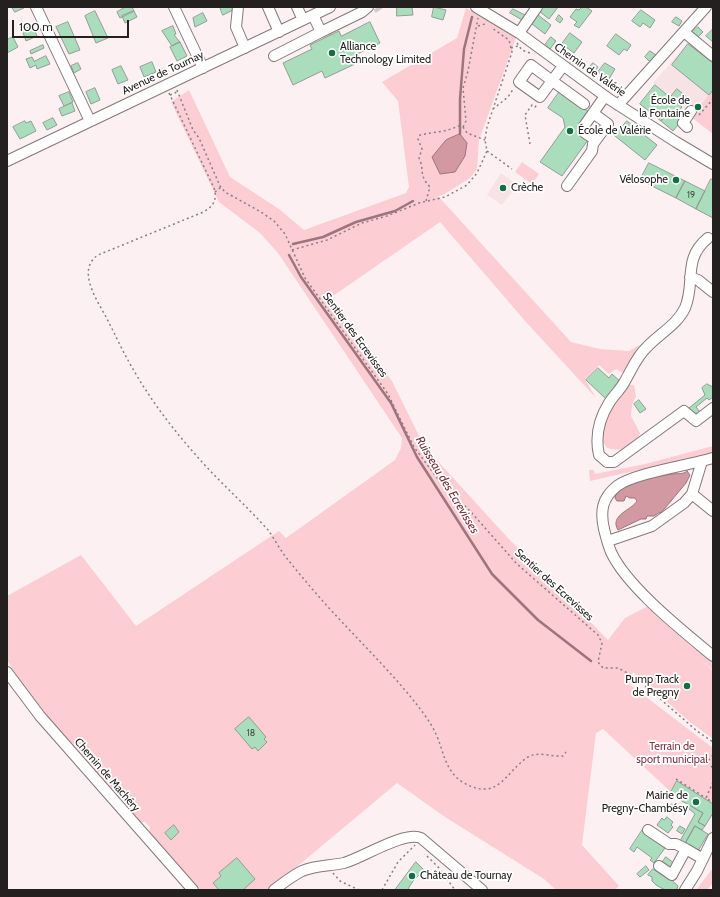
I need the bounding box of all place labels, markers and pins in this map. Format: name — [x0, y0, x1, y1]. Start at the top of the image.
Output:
place label: Alliance Technology Limited — [340, 40, 431, 66]
marker: Alliance Technology Limited — [327, 48, 337, 58]
place label: École de la Fontaine — [639, 94, 690, 120]
marker: École de la Fontaine — [693, 102, 703, 112]
place label: École de Valérie — [578, 124, 651, 138]
marker: École de Valérie — [565, 126, 575, 136]
place label: Vélosophe — [619, 173, 668, 187]
marker: Vélosophe — [671, 175, 681, 185]
place label: Crèche — [511, 181, 543, 195]
marker: Crèche — [498, 183, 508, 193]
place label: Pump Track de Pregny — [625, 673, 679, 699]
marker: Pump Track de Pregny — [682, 681, 692, 691]
place label: Mairie de Pregny-Chambésy — [602, 789, 688, 815]
marker: Mairie de Pregny-Chambésy — [691, 797, 701, 807]
place label: Château de Tournay — [420, 869, 512, 883]
marker: Château de Tournay — [407, 871, 417, 881]

